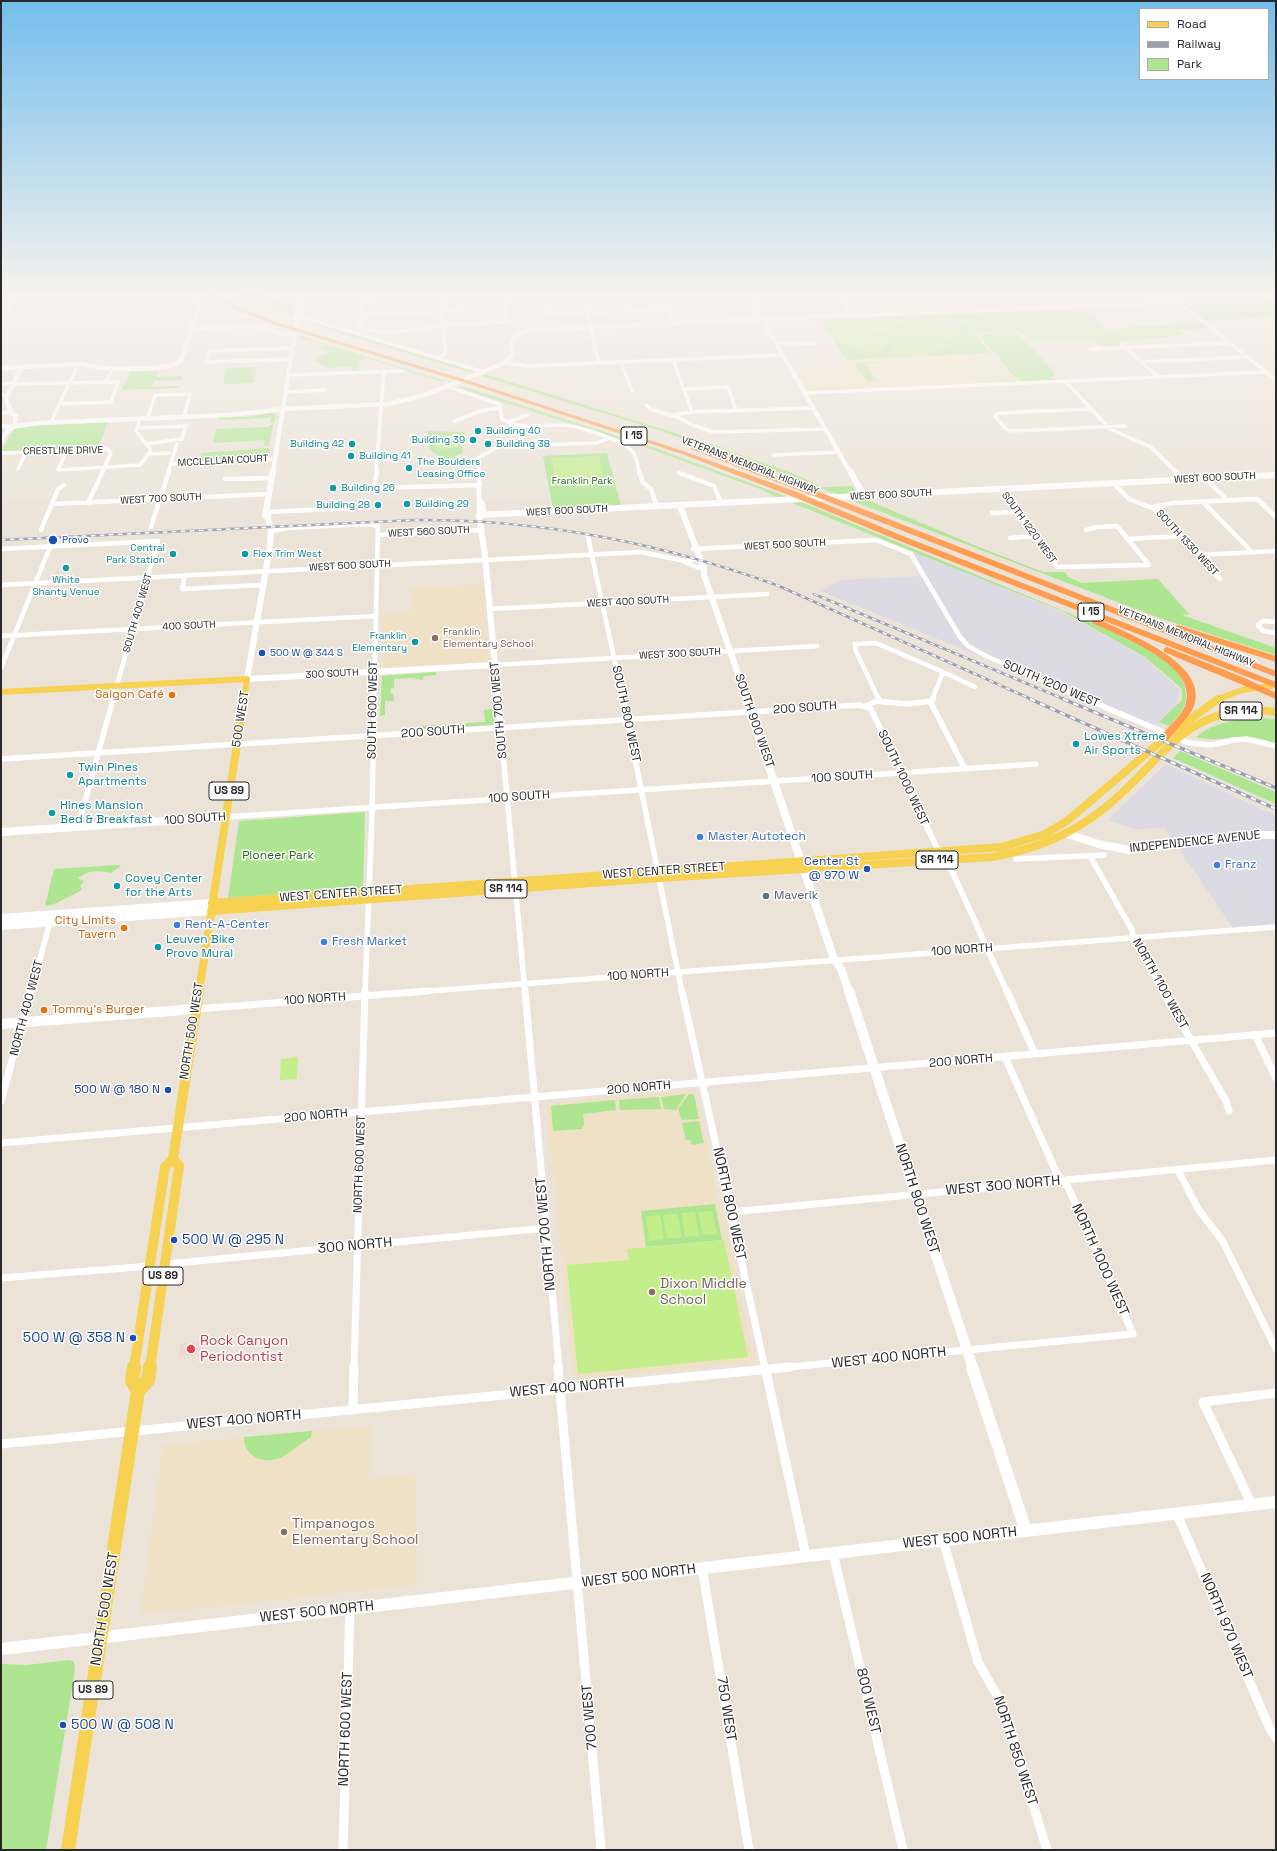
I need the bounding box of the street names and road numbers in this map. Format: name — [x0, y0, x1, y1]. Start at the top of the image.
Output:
road number: I 15 — [621, 427, 647, 445]
street label: VETERANS MEMORIAL HIGHWAY — [680, 434, 820, 498]
street label: CRESTLINE DRIVE — [23, 444, 103, 458]
street label: MCCLELLAN COURT — [177, 453, 269, 469]
street label: WEST 600 SOUTH — [1174, 470, 1256, 486]
street label: WEST 600 SOUTH — [850, 487, 932, 503]
street label: SOUTH 1220 WEST — [999, 490, 1059, 566]
street label: WEST 700 SOUTH — [120, 491, 202, 507]
street label: WEST 600 SOUTH — [526, 503, 608, 519]
street label: SOUTH 1330 WEST — [1153, 508, 1221, 578]
street label: WEST 560 SOUTH — [388, 524, 470, 540]
street label: WEST 500 SOUTH — [744, 537, 826, 553]
street label: WEST 500 SOUTH — [309, 558, 391, 574]
street label: SOUTH 400 WEST — [121, 572, 155, 654]
street label: WEST 400 SOUTH — [587, 594, 669, 610]
road number: I 15 — [1078, 603, 1104, 621]
street label: VETERANS MEMORIAL HIGHWAY — [1116, 604, 1256, 670]
street label: 400 SOUTH — [162, 619, 216, 633]
street label: WEST 300 SOUTH — [639, 646, 721, 662]
street label: SOUTH 1200 WEST — [1001, 657, 1101, 711]
street label: SOUTH 600 WEST — [365, 661, 381, 759]
street label: SOUTH 700 WEST — [488, 661, 510, 759]
street label: SOUTH 800 WEST — [609, 664, 643, 764]
street label: 300 SOUTH — [305, 667, 359, 681]
street label: SOUTH 900 WEST — [731, 672, 777, 770]
street label: 500 WEST — [229, 690, 253, 748]
street label: 200 SOUTH — [773, 699, 837, 717]
road number: SR 114 — [1220, 702, 1262, 720]
street label: 200 SOUTH — [401, 723, 465, 741]
street label: SOUTH 1000 WEST — [875, 728, 931, 828]
street label: 100 SOUTH — [811, 768, 873, 786]
road number: US 89 — [209, 782, 249, 800]
street label: 100 SOUTH — [488, 788, 550, 806]
street label: 100 SOUTH — [164, 810, 226, 828]
street label: INDEPENDENCE AVENUE — [1129, 828, 1261, 856]
road number: SR 114 — [916, 851, 958, 869]
street label: WEST CENTER STREET — [602, 860, 726, 882]
road number: SR 114 — [485, 880, 527, 898]
street label: WEST CENTER STREET — [279, 883, 403, 905]
street label: NORTH 1100 WEST — [1129, 936, 1191, 1032]
street label: 100 NORTH — [931, 941, 993, 959]
street label: NORTH 400 WEST — [7, 958, 47, 1058]
street label: 100 NORTH — [607, 966, 669, 984]
street label: NORTH 500 WEST — [177, 981, 207, 1081]
street label: 100 NORTH — [284, 990, 346, 1008]
street label: 200 NORTH — [928, 1051, 994, 1071]
street label: 200 NORTH — [606, 1078, 672, 1098]
street label: 200 NORTH — [283, 1106, 349, 1126]
street label: NORTH 600 WEST — [351, 1114, 369, 1214]
street label: NORTH 900 WEST — [891, 1142, 943, 1256]
street label: NORTH 800 WEST — [709, 1146, 749, 1262]
street label: WEST 300 NORTH — [945, 1173, 1061, 1199]
street label: NORTH 700 WEST — [533, 1176, 559, 1292]
street label: NORTH 1000 WEST — [1068, 1201, 1132, 1319]
street label: 300 NORTH — [317, 1234, 393, 1258]
road number: US 89 — [143, 1267, 183, 1285]
street label: WEST 400 NORTH — [831, 1344, 947, 1372]
street label: WEST 400 NORTH — [509, 1375, 625, 1401]
street label: WEST 400 NORTH — [186, 1407, 302, 1433]
street label: WEST 500 NORTH — [902, 1524, 1018, 1552]
street label: NORTH 500 WEST — [88, 1551, 122, 1667]
street label: WEST 500 NORTH — [581, 1561, 697, 1591]
street label: NORTH 970 WEST — [1196, 1570, 1256, 1682]
street label: WEST 500 NORTH — [259, 1598, 375, 1626]
street label: 800 WEST — [852, 1667, 884, 1735]
street label: NORTH 600 WEST — [336, 1671, 356, 1787]
street label: 750 WEST — [713, 1675, 739, 1743]
road number: US 89 — [73, 1681, 113, 1699]
street label: 700 WEST — [579, 1683, 601, 1751]
street label: NORTH 850 WEST — [989, 1694, 1041, 1808]

